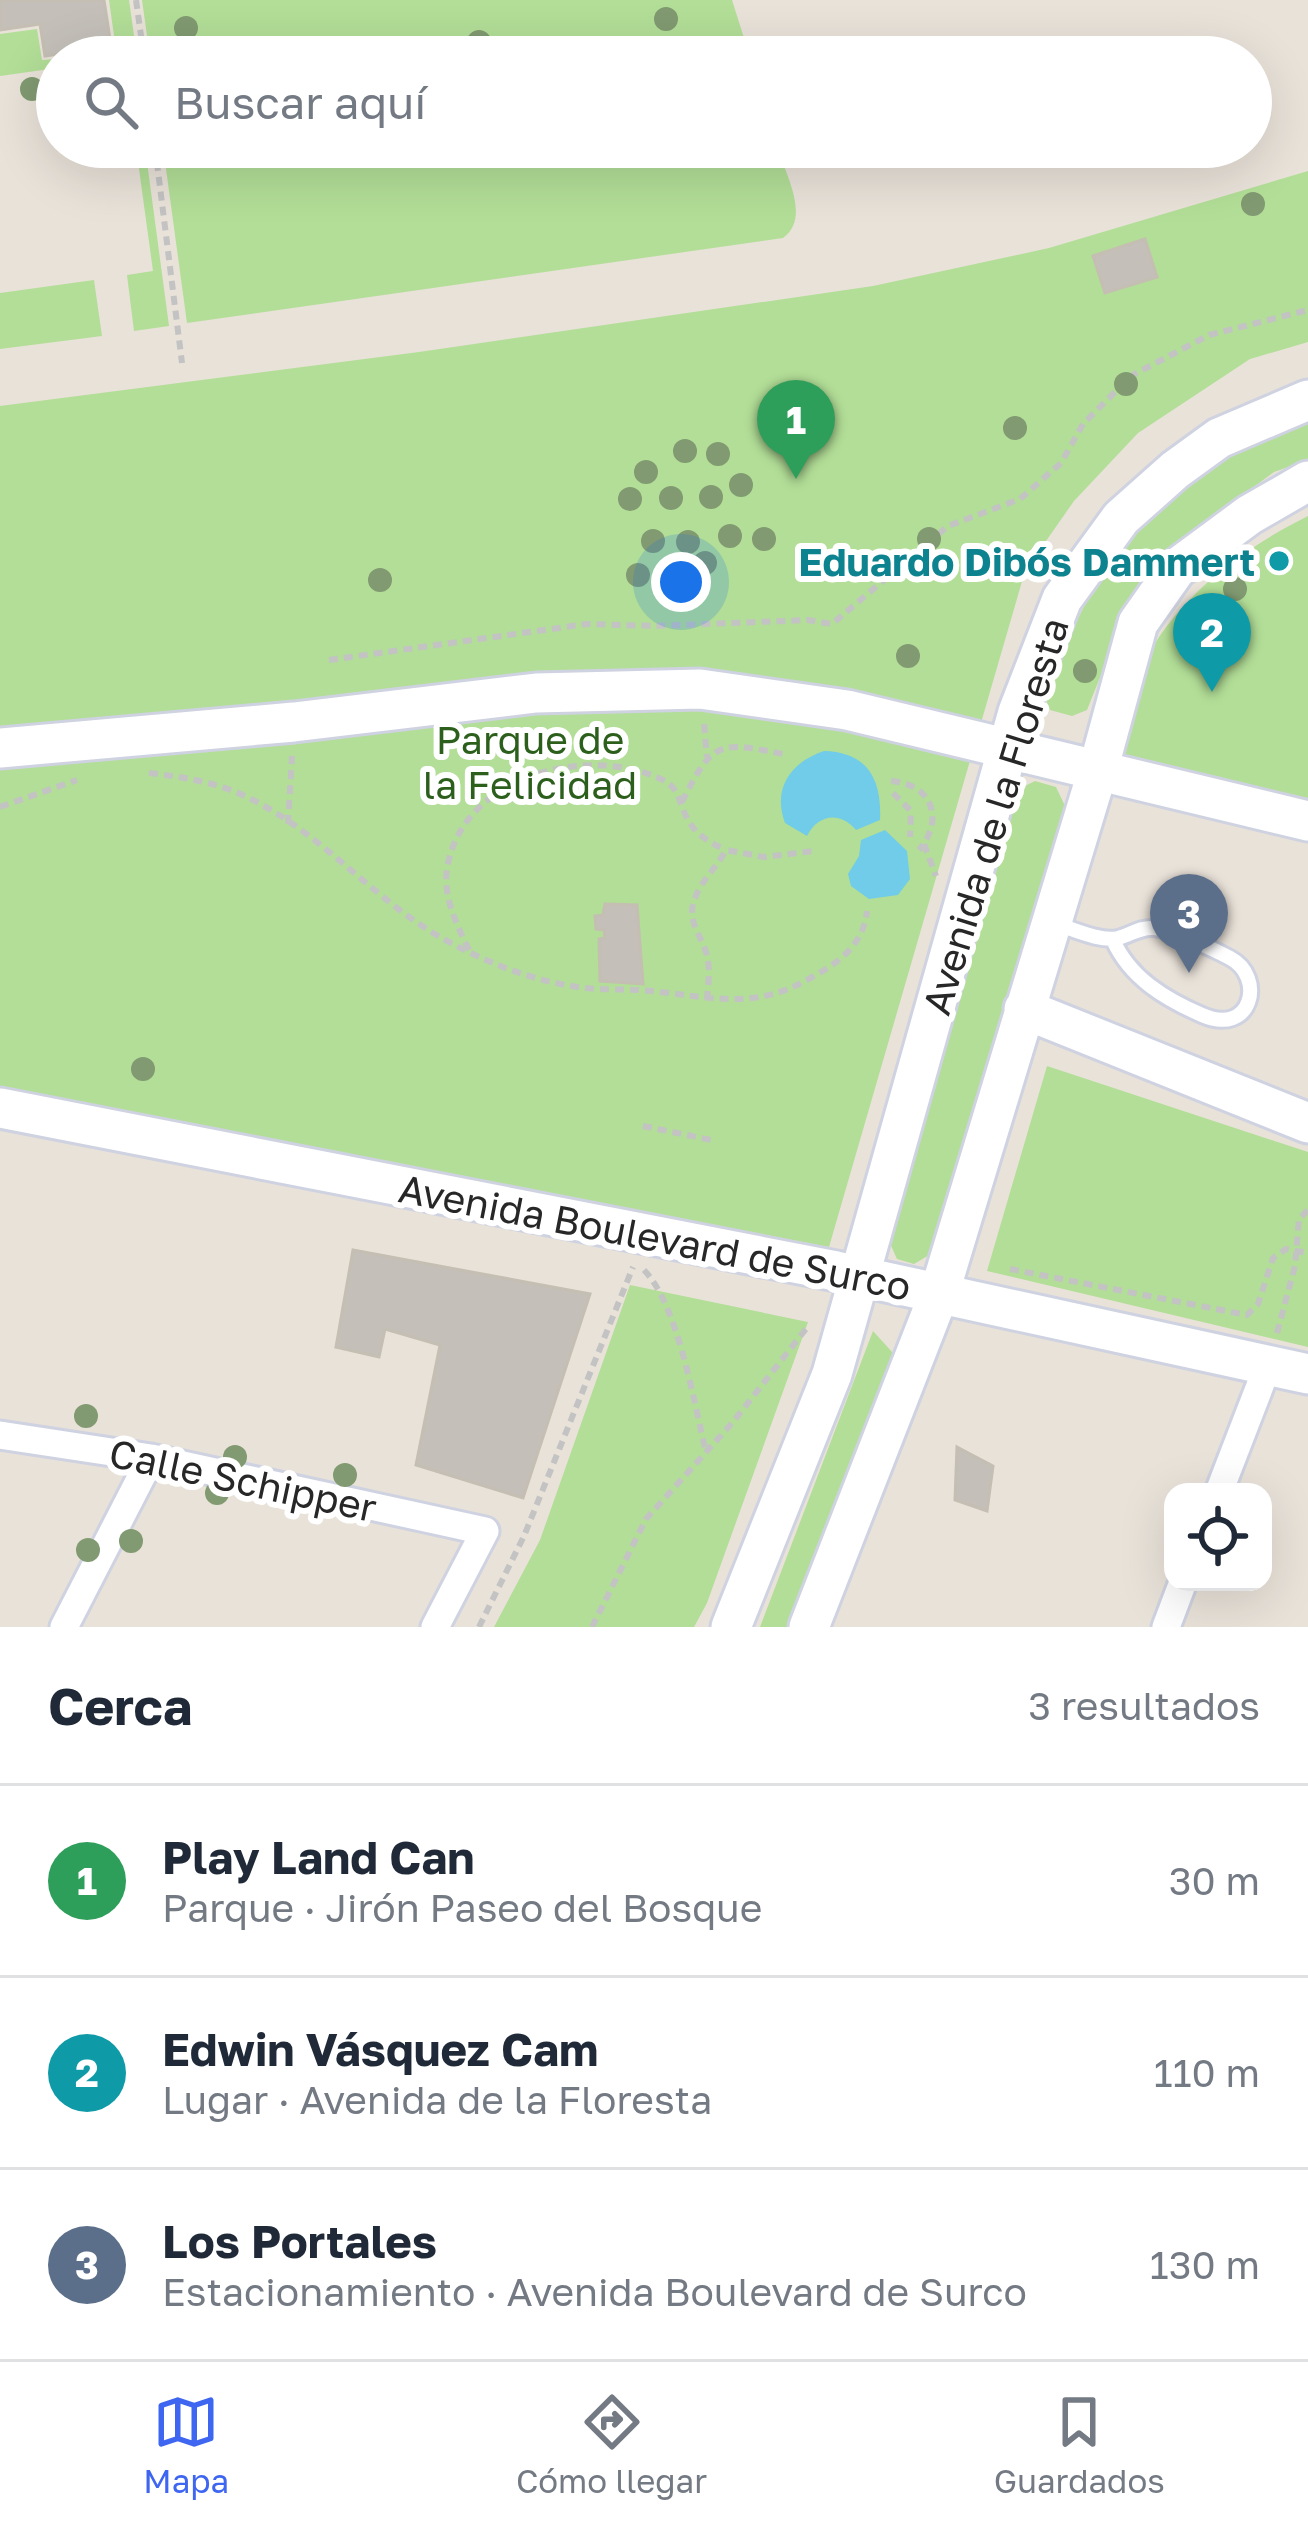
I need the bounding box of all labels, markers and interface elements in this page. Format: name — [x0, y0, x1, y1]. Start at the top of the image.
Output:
search box — [36, 36, 1272, 168]
icon: search — [78, 69, 144, 135]
text: Buscar aquí — [174, 75, 426, 129]
pin: 1 — [757, 380, 835, 479]
place label: Eduardo Dibós Dammert — [798, 538, 1255, 585]
marker: Eduardo Dibós Dammert — [1266, 548, 1292, 574]
your location — [651, 552, 711, 612]
pin: 2 — [1173, 593, 1251, 692]
street label: Avenida de la Floresta — [912, 612, 1078, 1020]
park label: Parque de la Felicidad — [423, 716, 637, 808]
pin: 3 — [1150, 874, 1228, 973]
street label: Avenida Boulevard de Surco — [395, 1164, 915, 1310]
street label: Calle Schipper — [105, 1429, 381, 1531]
map controls — [1164, 1483, 1272, 1591]
button: locate — [1164, 1483, 1272, 1591]
text: Cerca — [48, 1675, 192, 1736]
text: 3 resultados — [1028, 1682, 1260, 1729]
text: Play Land Can — [162, 1830, 475, 1884]
text: 1 — [77, 1857, 97, 1904]
text: 30 m — [1169, 1857, 1260, 1904]
text: Parque · Jirón Paseo del Bosque — [162, 1884, 762, 1931]
text: Edwin Vásquez Cam — [162, 2022, 598, 2076]
text: 2 — [75, 2049, 99, 2096]
text: 110 m — [1154, 2049, 1260, 2096]
text: Lugar · Avenida de la Floresta — [162, 2076, 712, 2123]
text: Los Portales — [162, 2214, 437, 2268]
text: 3 — [75, 2241, 99, 2288]
text: 130 m — [1150, 2241, 1260, 2288]
text: Estacionamiento · Avenida Boulevard de Surco — [162, 2268, 1027, 2315]
tab: Mapa — [143, 2389, 229, 2500]
tab: Cómo llegar — [516, 2389, 707, 2500]
tab: Guardados — [994, 2389, 1165, 2500]

